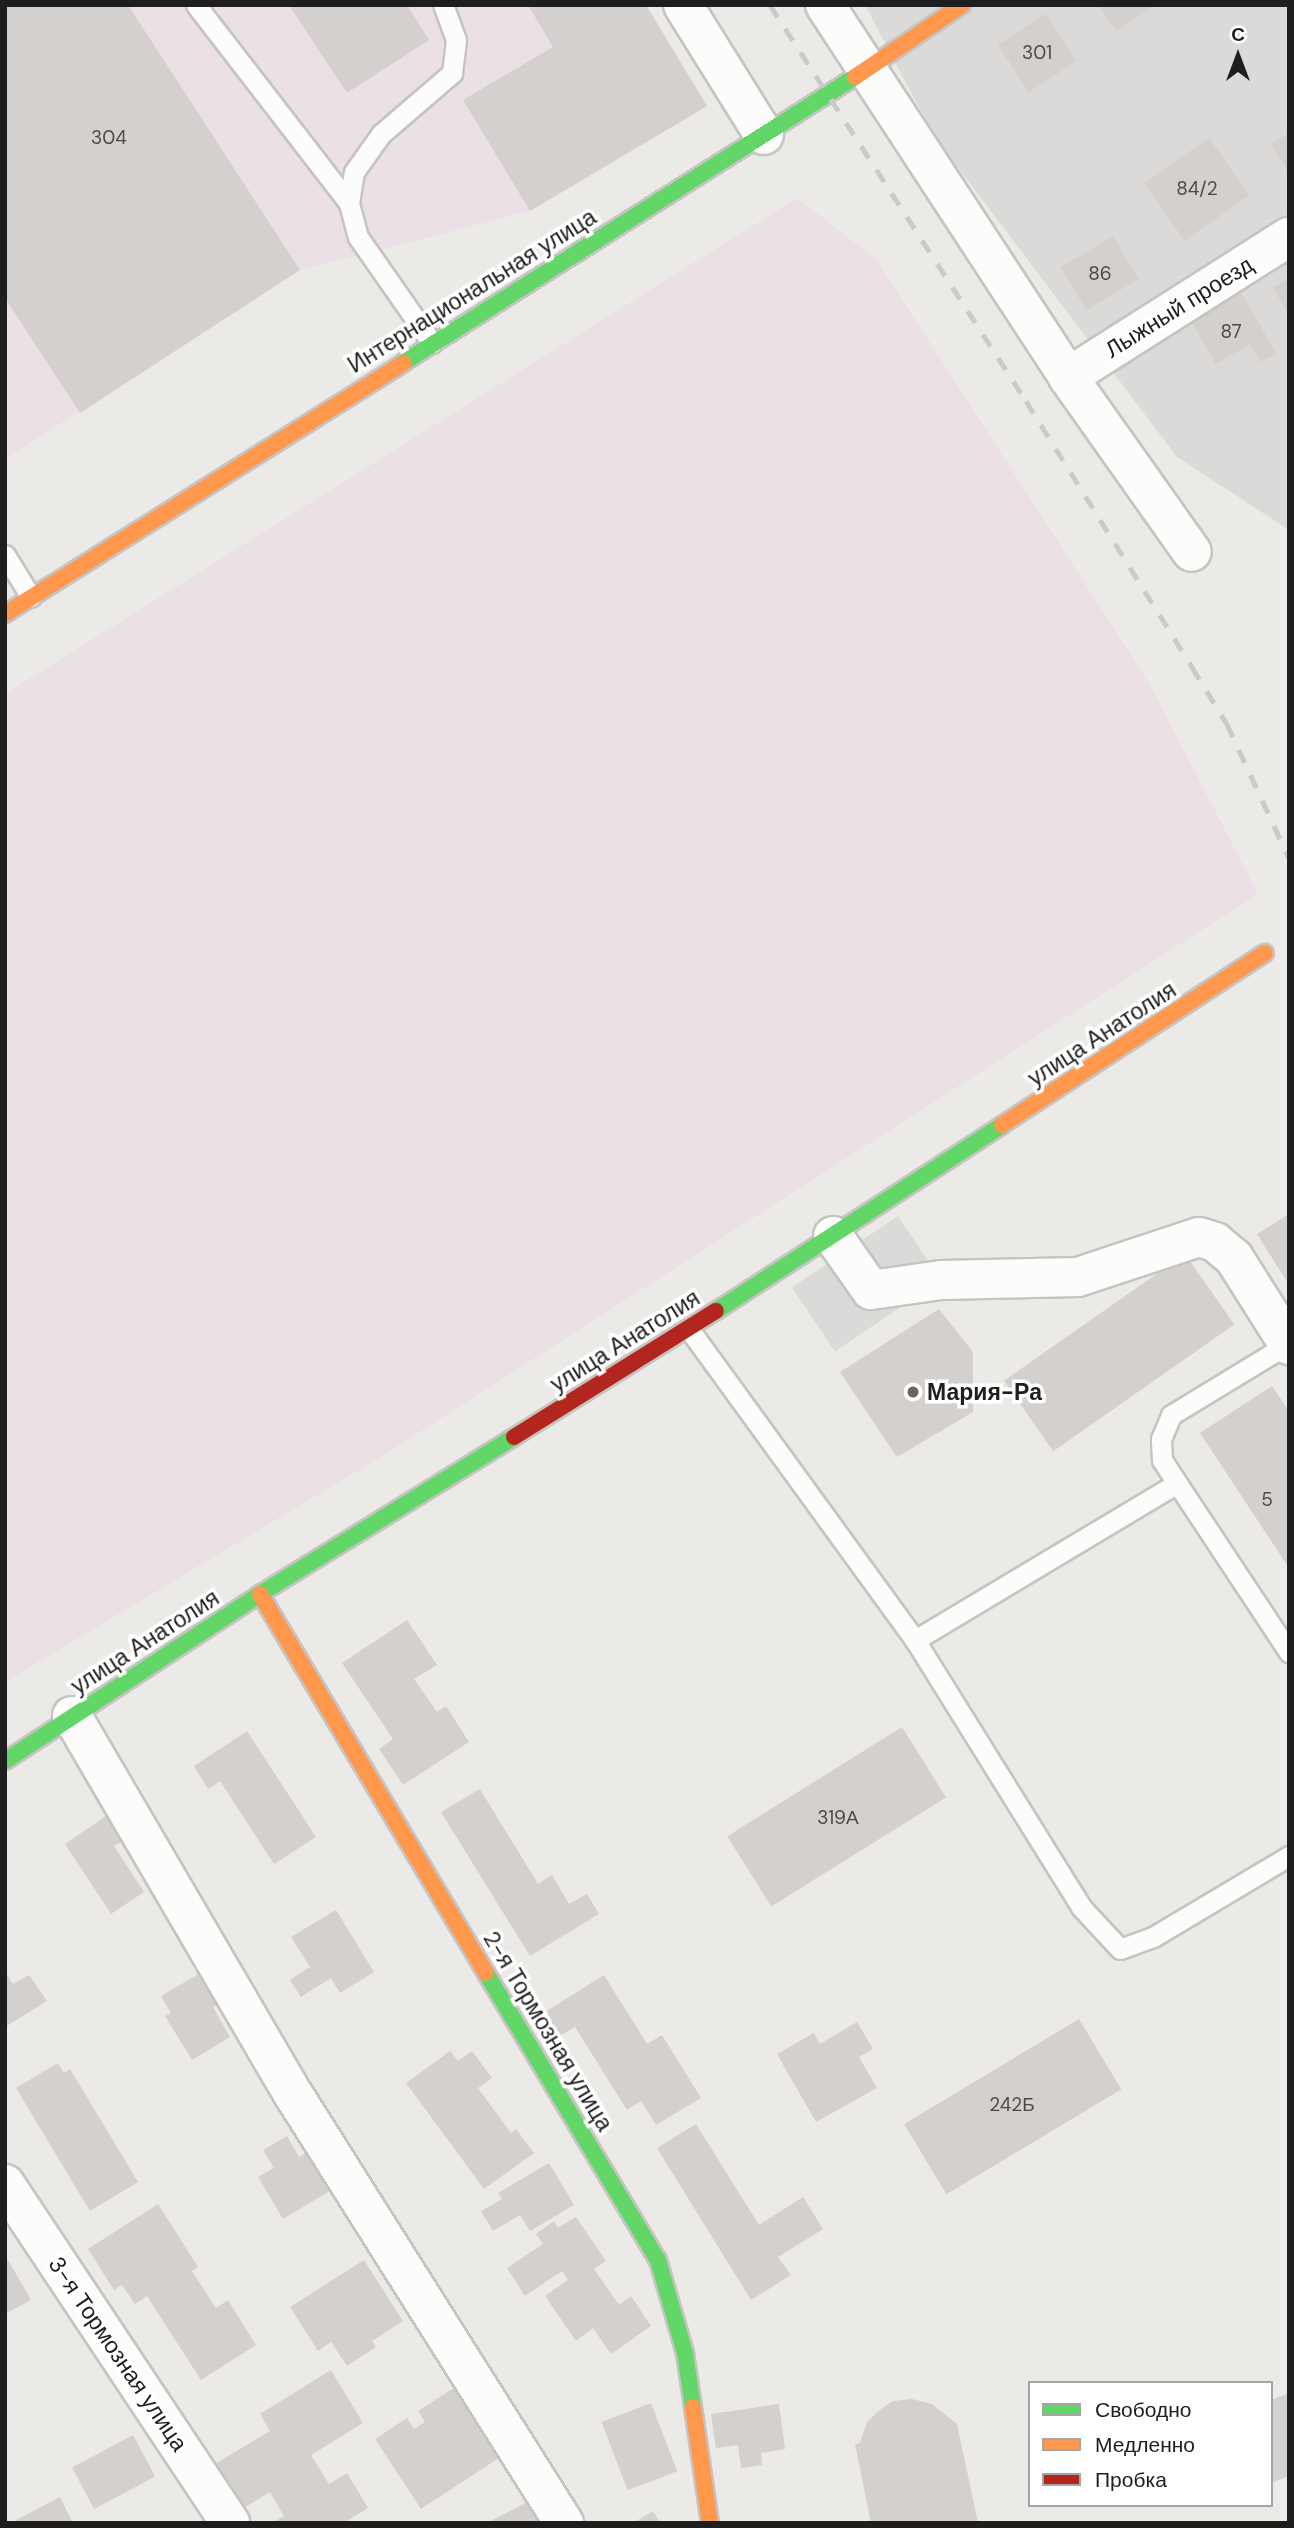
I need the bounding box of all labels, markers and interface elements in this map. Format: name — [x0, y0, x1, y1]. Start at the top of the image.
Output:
north arrow — [1203, 21, 1273, 91]
text: С — [1231, 22, 1245, 47]
house number: 301 — [1022, 42, 1052, 64]
house number: 304 — [91, 127, 127, 149]
house number: 84/2 — [1176, 178, 1218, 200]
street label: Интернациональная улица — [343, 203, 601, 379]
street label: Лыжный проезд — [1100, 251, 1258, 363]
house number: 86 — [1088, 263, 1112, 285]
house number: 87 — [1220, 321, 1242, 343]
street label: улица Анатолия — [1023, 976, 1181, 1092]
street label: улица Анатолия — [545, 1284, 705, 1398]
place label: Мария-Ра — [927, 1378, 1042, 1406]
marker: Мария-Ра — [905, 1384, 921, 1400]
house number: 5 — [1261, 1489, 1273, 1511]
street label: улица Анатолия — [66, 1584, 224, 1700]
house number: 319А — [817, 1807, 859, 1829]
street label: 2-я Тормозная улица — [477, 1926, 619, 2136]
house number: 242Б — [989, 2094, 1035, 2116]
street label: 3-я Тормозная улица — [43, 2252, 193, 2456]
legend — [1028, 2381, 1273, 2507]
text: Свободно — [1095, 2396, 1192, 2424]
text: Медленно — [1095, 2431, 1195, 2459]
text: Пробка — [1095, 2466, 1167, 2494]

